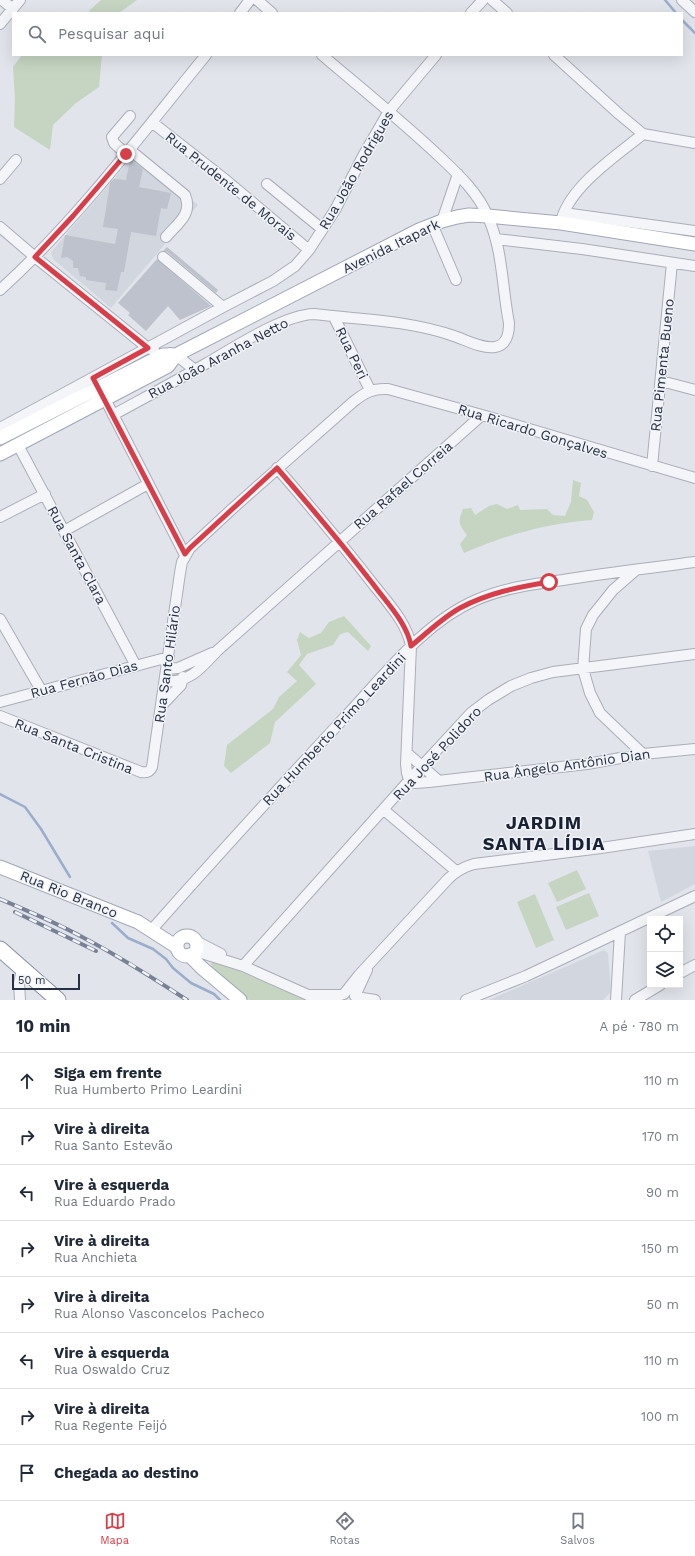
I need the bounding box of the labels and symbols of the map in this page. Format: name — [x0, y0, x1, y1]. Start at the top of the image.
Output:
street label: Rua João Rodrigues — [315, 108, 397, 232]
street label: Rua Prudente de Morais — [162, 128, 300, 244]
route end — [117, 145, 135, 163]
street label: Avenida Itapark — [340, 216, 442, 276]
street label: Rua Pimenta Bueno — [647, 298, 677, 432]
street label: Rua João Aranha Netto — [145, 314, 291, 402]
street label: Rua Peri — [333, 324, 371, 382]
street label: Rua Ricardo Gonçalves — [456, 401, 610, 461]
street label: Rua Rafael Correia — [350, 438, 456, 532]
street label: Rua Santa Clara — [44, 503, 110, 607]
route start — [540, 573, 558, 591]
street label: Rua Santo Hilário — [151, 604, 183, 724]
street label: Rua Humberto Primo Leardini — [259, 649, 409, 809]
street label: Rua Fernão Dias — [29, 657, 139, 701]
street label: Rua José Polidoro — [389, 703, 485, 803]
street label: Rua Santa Cristina — [12, 715, 136, 777]
street label: Rua Ângelo Antônio Dian — [483, 745, 651, 785]
district label: JARDIM SANTA LÍDIA — [483, 812, 605, 854]
street label: Rua Rio Branco — [18, 867, 120, 921]
scale bar — [12, 972, 80, 991]

